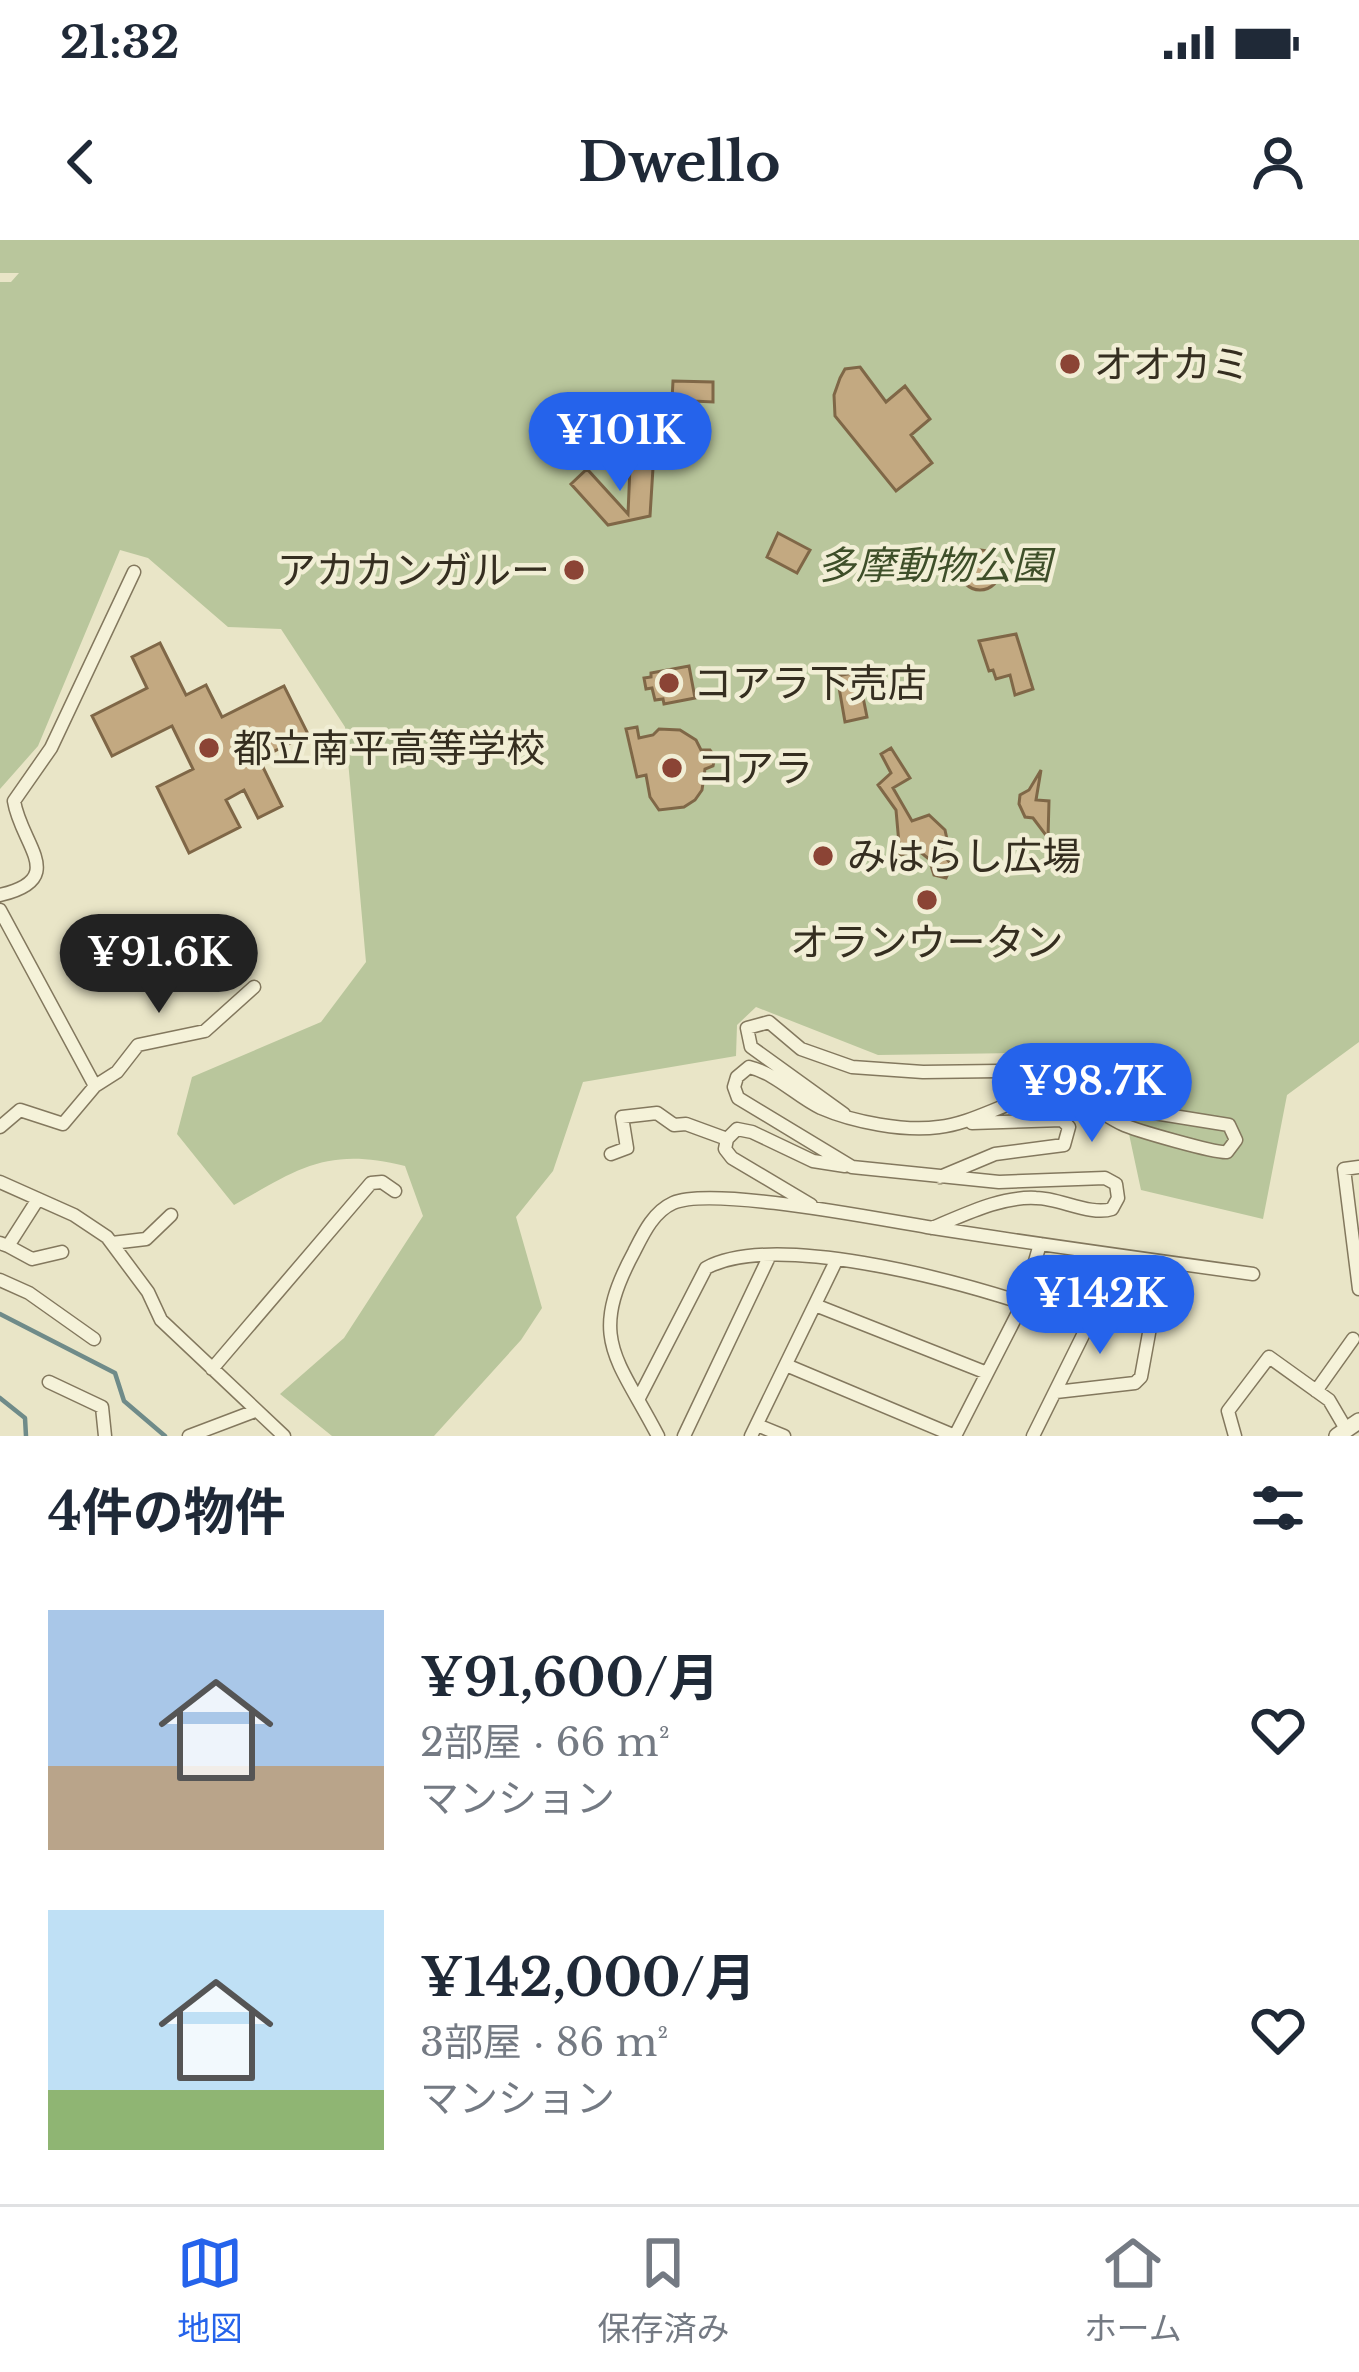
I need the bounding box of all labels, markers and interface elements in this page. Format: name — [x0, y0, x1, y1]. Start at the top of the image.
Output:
text: 21:32 — [60, 14, 180, 70]
icon: back — [48, 129, 114, 195]
text: Dwello — [578, 129, 781, 196]
icon: person — [1245, 129, 1311, 195]
place label: オオカミ — [1094, 340, 1250, 389]
marker: オオカミ — [1057, 351, 1083, 377]
pin: ¥101K — [536, 392, 704, 494]
text: ¥101K — [556, 406, 684, 455]
park label: 多摩動物公園 — [817, 541, 1056, 590]
place label: アカカンガルー — [277, 546, 550, 595]
marker: アカカンガルー — [561, 557, 587, 583]
place label: コアラ下売店 — [693, 659, 927, 708]
marker: コアラ下売店 — [656, 670, 682, 696]
place label: 都立南平高等学校 — [233, 724, 545, 773]
marker: 都立南平高等学校 — [196, 735, 222, 761]
place label: コアラ — [696, 744, 813, 793]
marker: コアラ — [659, 755, 685, 781]
place label: みはらし広場 — [847, 832, 1081, 881]
marker: みはらし広場 — [810, 843, 836, 869]
marker: オランウータン — [914, 887, 940, 913]
pin: ¥91.6K — [61, 914, 257, 1016]
place label: オランウータン — [790, 918, 1064, 967]
text: ¥91.6K — [87, 928, 231, 977]
pin: ¥98.7K — [994, 1043, 1190, 1145]
text: ¥98.7K — [1019, 1057, 1165, 1106]
pin: ¥142K — [1016, 1255, 1184, 1357]
text: ¥142K — [1033, 1269, 1167, 1318]
icon: filters — [1245, 1475, 1311, 1541]
text: 4件の物件 — [48, 1481, 286, 1544]
text: ¥91,600/月 — [420, 1647, 719, 1710]
icon: home — [144, 1658, 288, 1802]
icon: heart — [1245, 1697, 1311, 1763]
text: 2部屋 · 66 m² — [420, 1718, 670, 1767]
text: マンション — [420, 1774, 615, 1823]
text: ¥142,000/月 — [420, 1947, 756, 2010]
icon: home — [144, 1958, 288, 2102]
icon: heart — [1245, 1997, 1311, 2063]
text: 3部屋 · 86 m² — [420, 2018, 668, 2067]
text: マンション — [420, 2074, 615, 2123]
tab: 地図 — [177, 2230, 243, 2350]
tab: 保存済み — [597, 2230, 729, 2350]
tab: ホーム — [1084, 2230, 1182, 2350]

